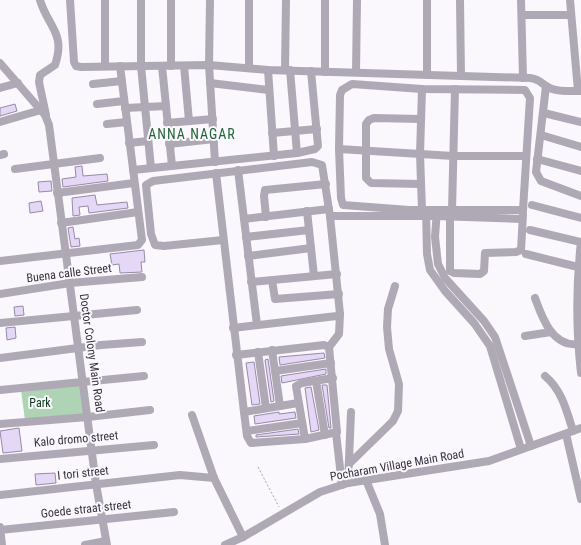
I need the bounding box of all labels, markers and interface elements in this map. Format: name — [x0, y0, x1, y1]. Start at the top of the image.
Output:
district label: ANNA NAGAR — [148, 126, 236, 142]
street label: Buena calle Street — [26, 261, 113, 285]
street label: Doctor Colony Main Road — [77, 293, 107, 413]
park label: Park — [29, 396, 51, 410]
street label: Kalo dromo street — [33, 428, 119, 450]
street label: Pocharam Village Main Road — [329, 446, 465, 484]
street label: I tori street — [57, 463, 110, 483]
street label: Goede straat street — [40, 497, 132, 521]

